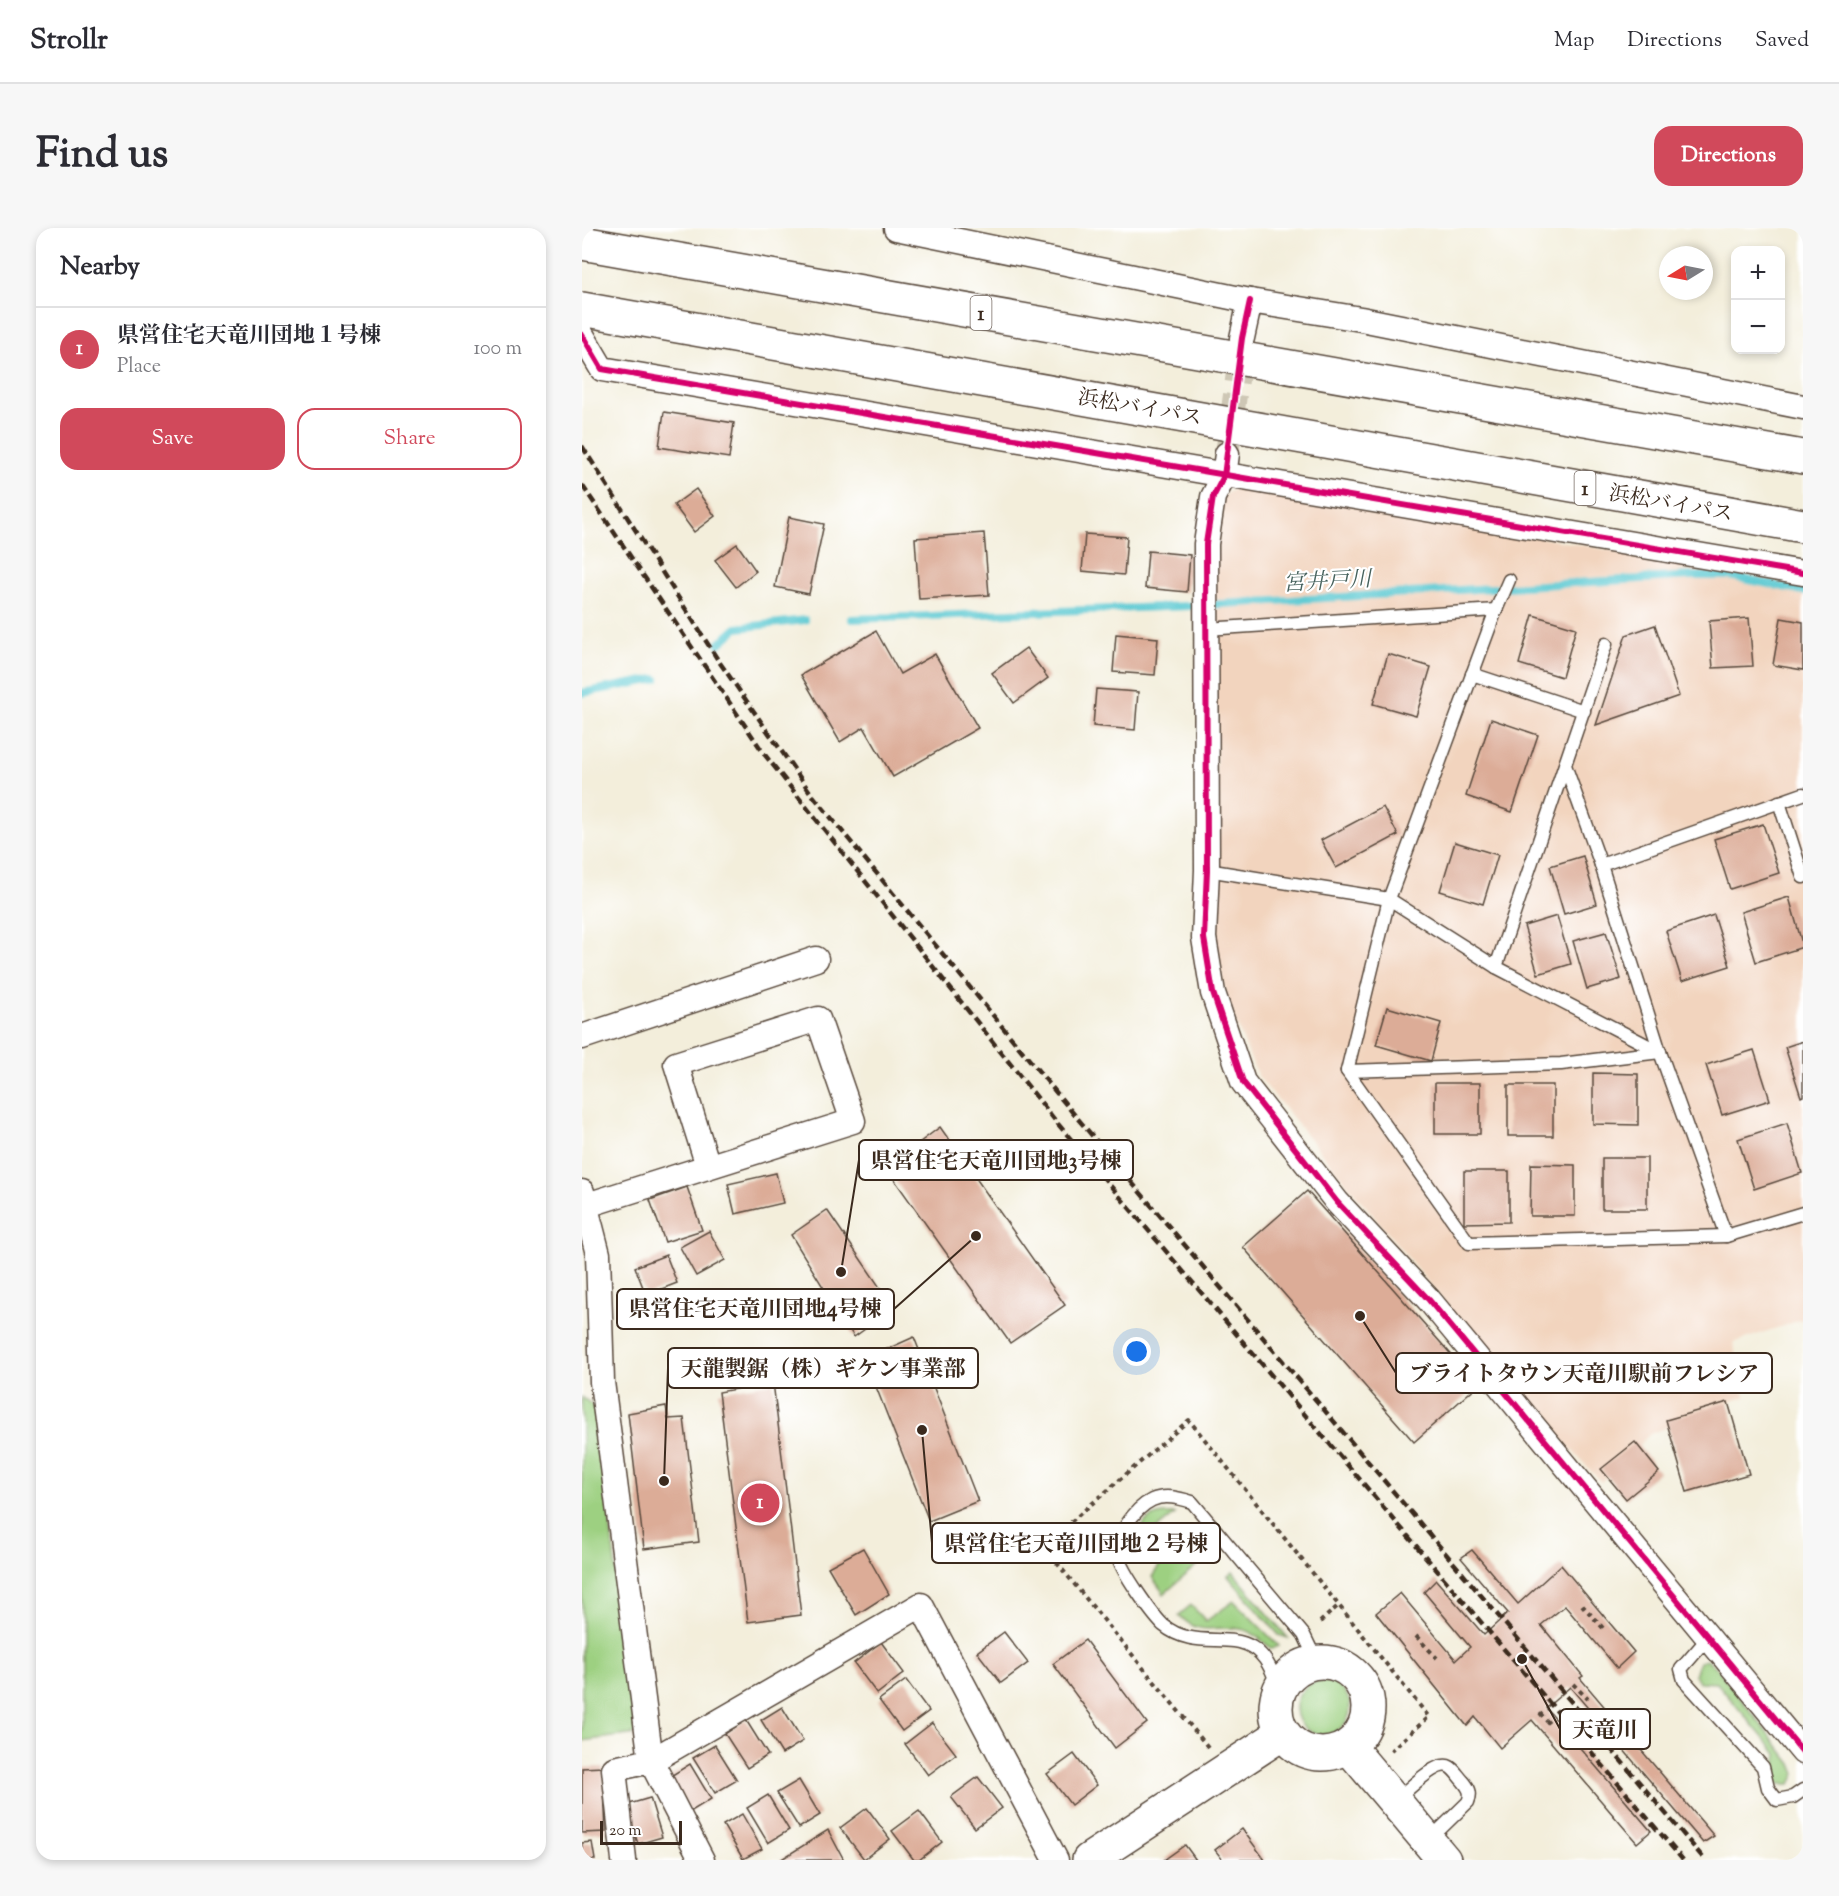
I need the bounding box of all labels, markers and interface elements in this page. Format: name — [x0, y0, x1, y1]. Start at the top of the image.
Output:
text: Strollr — [30, 21, 108, 61]
text: Map — [1554, 26, 1594, 56]
text: Directions — [1627, 26, 1722, 56]
text: Saved — [1755, 26, 1809, 56]
text: Find us — [36, 126, 168, 186]
button: Directions — [1654, 126, 1803, 186]
north arrow — [1659, 246, 1713, 300]
map controls — [1731, 246, 1785, 354]
button: + — [1731, 246, 1785, 300]
text: Nearby — [60, 249, 140, 286]
road number: 1 — [970, 296, 992, 330]
button: − — [1731, 300, 1785, 354]
text: 県営住宅天竜川団地１号棟 — [117, 321, 381, 353]
text: 1 — [76, 335, 83, 364]
text: 100 m — [473, 335, 522, 364]
text: Place — [117, 353, 161, 382]
street label: 浜松バイパス — [1075, 383, 1204, 435]
button: Save — [60, 408, 285, 470]
button: Share — [297, 408, 522, 470]
road number: 1 — [1574, 471, 1596, 505]
street label: 浜松バイパス — [1606, 479, 1735, 531]
water label: 宮井戸川 — [1282, 565, 1374, 601]
callout: 県営住宅天竜川団地3号棟 — [859, 1140, 1133, 1180]
text: 県営住宅天竜川団地3号棟 — [871, 1147, 1121, 1179]
callout: 県営住宅天竜川団地4号棟 — [617, 1289, 894, 1329]
text: 県営住宅天竜川団地4号棟 — [628, 1295, 882, 1327]
your location — [1122, 1337, 1151, 1366]
callout: 天龍製鋸（株）ギケン事業部 — [668, 1348, 978, 1388]
callout: ブライトタウン天竜川駅前フレシア — [1396, 1353, 1772, 1393]
text: 天龍製鋸（株）ギケン事業部 — [681, 1355, 965, 1387]
text: ブライトタウン天竜川駅前フレシア — [1409, 1360, 1759, 1392]
pin: 1 — [740, 1480, 780, 1526]
callout: 県営住宅天竜川団地２号棟 — [932, 1523, 1220, 1563]
text: 県営住宅天竜川団地２号棟 — [944, 1530, 1208, 1562]
callout: 天竜川 — [1560, 1709, 1650, 1749]
text: 天竜川 — [1572, 1716, 1638, 1748]
scale bar — [600, 1818, 682, 1846]
text: 20 m — [609, 1820, 642, 1843]

